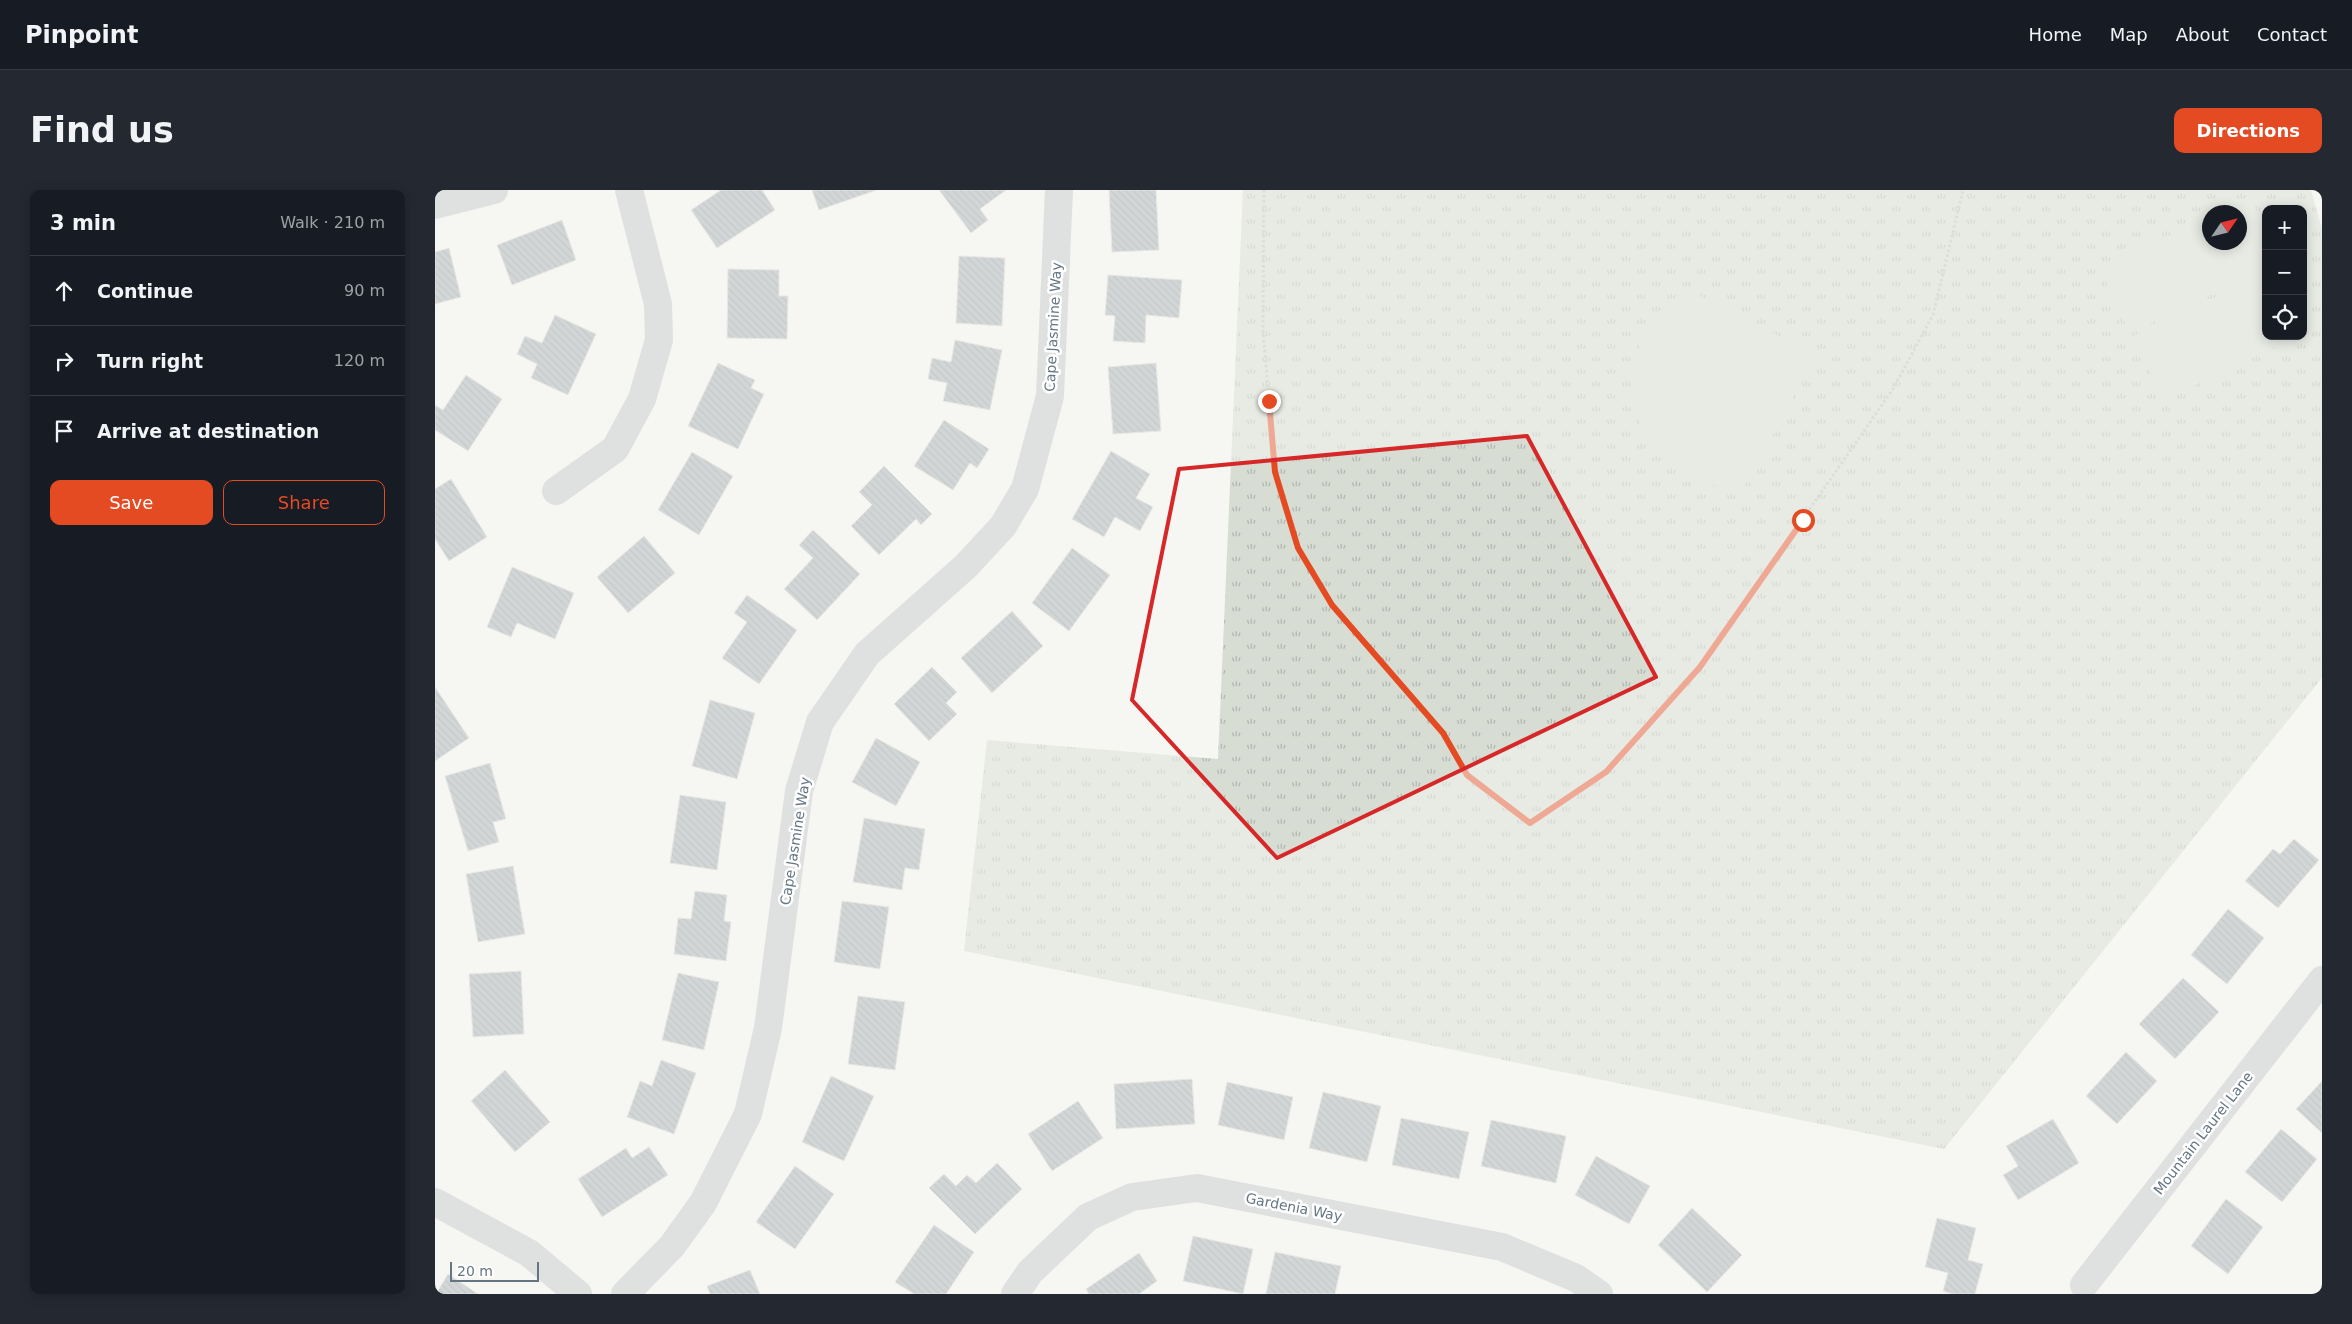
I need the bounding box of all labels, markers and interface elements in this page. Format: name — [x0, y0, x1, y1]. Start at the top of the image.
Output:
text: Pinpoint — [25, 21, 138, 49]
text: Home — [2029, 24, 2082, 45]
text: Map — [2110, 24, 2148, 45]
text: About — [2176, 24, 2229, 45]
text: Contact — [2257, 24, 2327, 45]
button: Directions — [2174, 108, 2322, 153]
text: Find us — [30, 110, 174, 150]
north arrow — [2202, 205, 2247, 250]
map controls — [2262, 205, 2307, 340]
button: + — [2262, 205, 2307, 250]
text: 3 min — [50, 211, 116, 235]
text: Walk · 210 m — [280, 213, 385, 232]
button: − — [2262, 250, 2307, 295]
street label: Cape Jasmine Way — [1042, 262, 1064, 392]
icon: ahead — [50, 277, 78, 305]
text: Continue — [97, 280, 193, 302]
text: 90 m — [344, 281, 385, 300]
button: locate — [2262, 295, 2307, 340]
icon: right — [50, 347, 78, 375]
text: Turn right — [97, 350, 203, 372]
text: 120 m — [334, 351, 385, 370]
route end — [1258, 390, 1281, 413]
icon: arrive — [50, 417, 78, 445]
text: Arrive at destination — [97, 420, 319, 442]
button: Save — [50, 480, 213, 525]
button: Share — [223, 480, 385, 525]
route start — [1792, 509, 1815, 532]
street label: Cape Jasmine Way — [777, 776, 813, 906]
street label: Mountain Laurel Lane — [2150, 1068, 2256, 1198]
street label: Gardenia Way — [1244, 1190, 1344, 1224]
scale bar — [450, 1259, 539, 1282]
text: 20 m — [457, 1263, 493, 1279]

